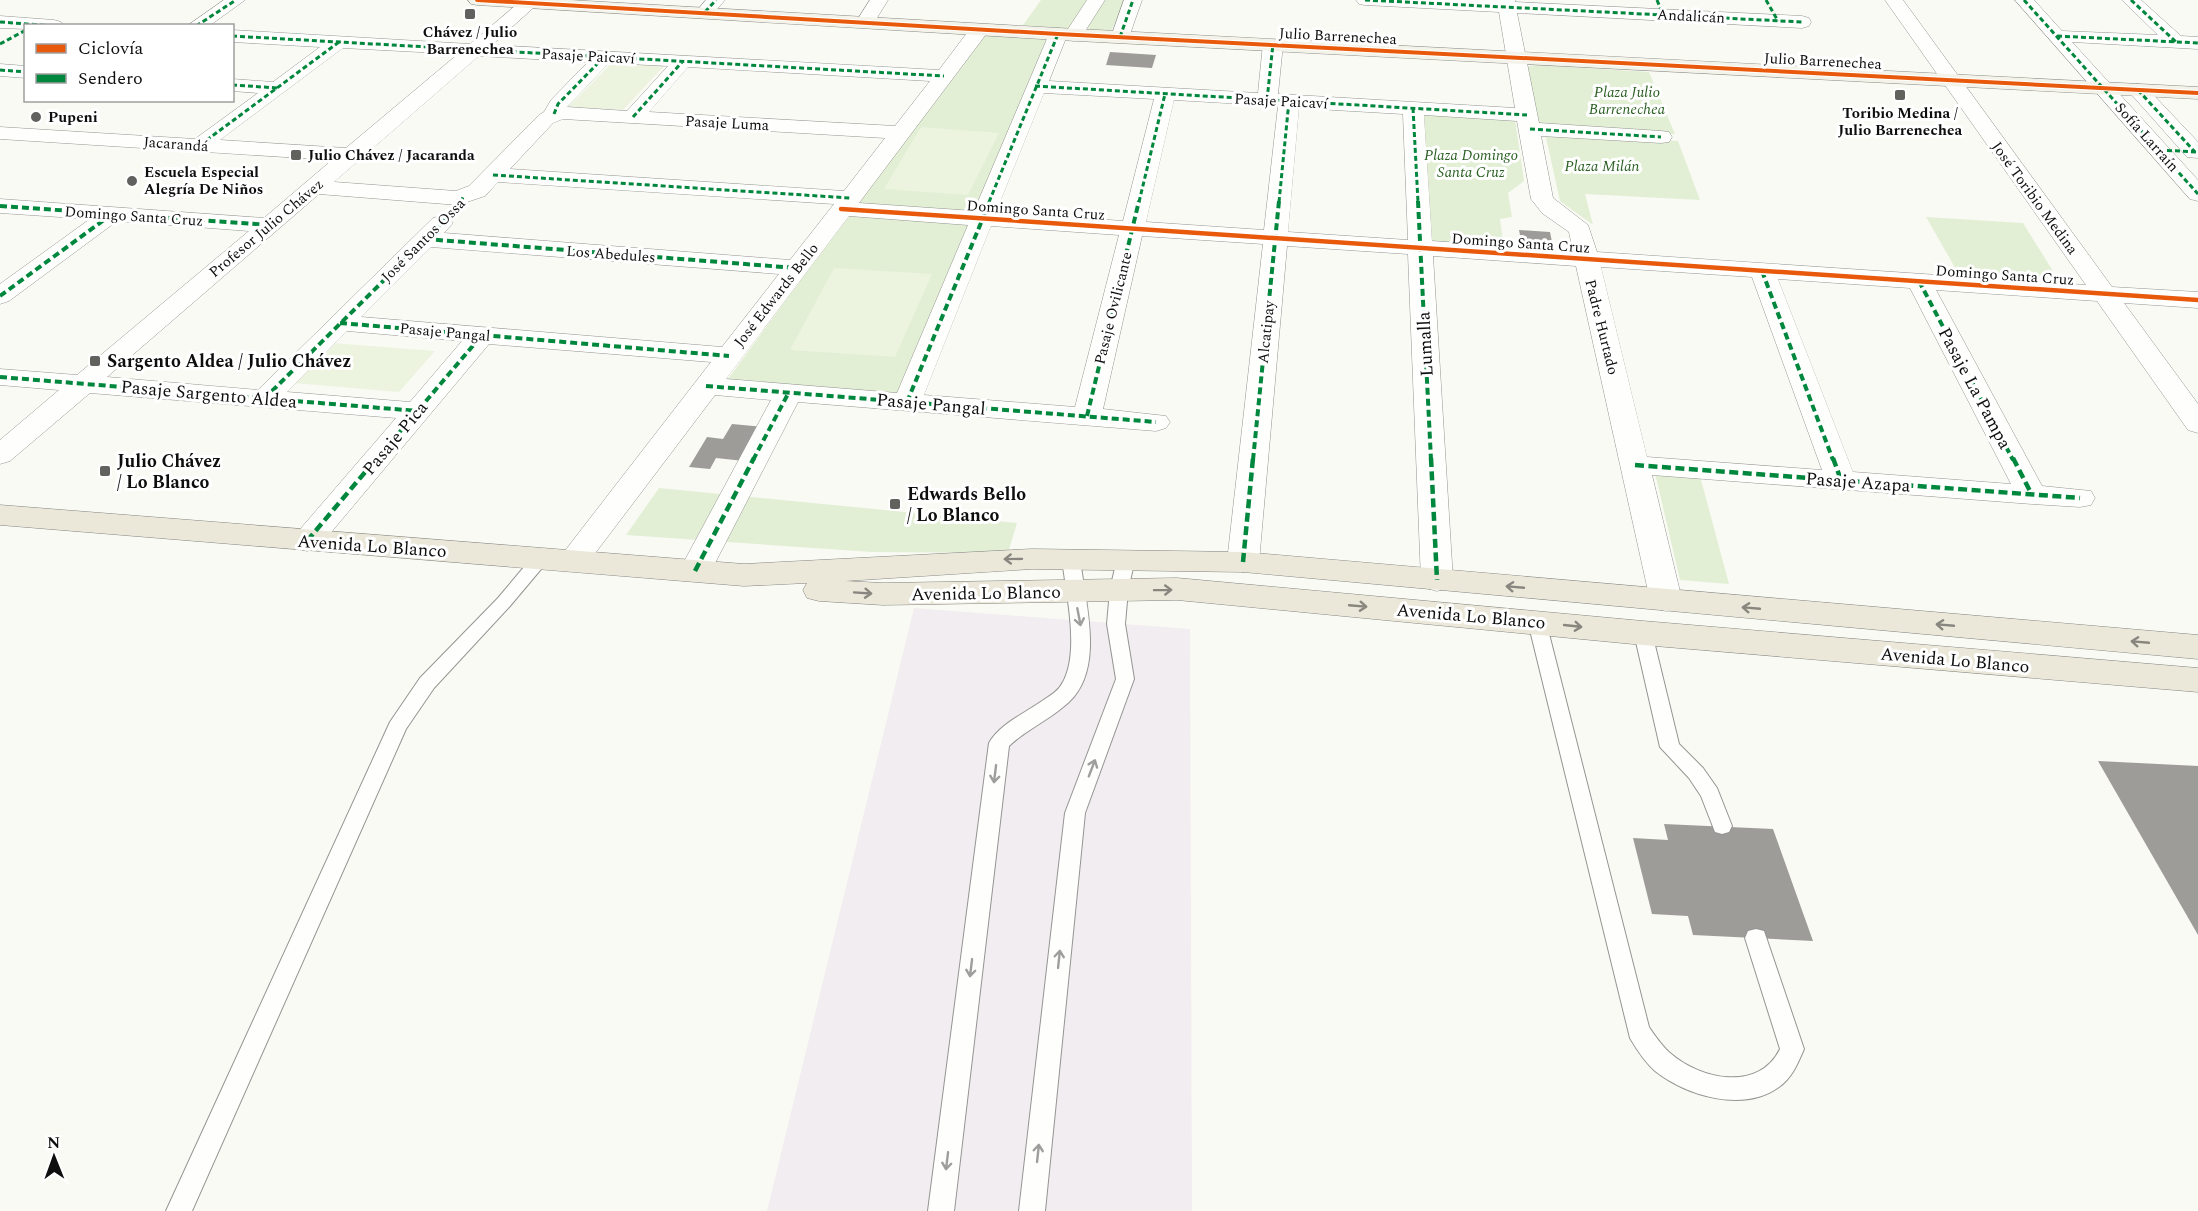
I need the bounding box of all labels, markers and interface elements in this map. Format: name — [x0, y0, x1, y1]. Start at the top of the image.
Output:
street label: Andalicán — [1656, 3, 1726, 30]
marker: Chávez / Julio Barrenechea — [463, 7, 477, 21]
place label: Chávez / Julio Barrenechea — [423, 21, 517, 61]
street label: Julio Barrenechea — [1278, 22, 1398, 51]
legend — [24, 24, 234, 102]
text: Ciclovía — [78, 35, 144, 62]
street label: Pasaje Paicaví — [541, 43, 637, 71]
street label: Julio Barrenechea — [1763, 47, 1883, 76]
text: Sendero — [78, 65, 143, 92]
park label: Plaza Julio Barrenechea — [1589, 81, 1666, 121]
street label: Pasaje Paicaví — [1234, 88, 1330, 116]
marker: Toribio Medina / Julio Barrenechea — [1893, 88, 1907, 102]
street label: Sofía Larraín — [2109, 97, 2184, 178]
place label: Toribio Medina / Julio Barrenechea — [1838, 102, 1962, 142]
place label: Pupeni — [48, 106, 98, 129]
marker: Pupeni — [29, 110, 43, 124]
street label: Pasaje Luma — [684, 110, 770, 137]
street label: Jacarandá — [143, 131, 210, 158]
street label: José Toribio Medina — [1986, 137, 2084, 260]
place label: Julio Chávez / Jacaranda — [308, 144, 475, 167]
park label: Plaza Domingo Santa Cruz — [1424, 144, 1518, 184]
marker: Julio Chávez / Jacaranda — [289, 148, 303, 162]
park label: Plaza Milán — [1564, 155, 1640, 178]
place label: Escuela Especial Alegría De Niños — [144, 161, 263, 201]
street label: Profesor Julio Chávez — [204, 173, 329, 283]
marker: Escuela Especial Alegría De Niños — [125, 174, 139, 188]
street label: José Santos Ossa — [376, 192, 471, 288]
street label: Domingo Santa Cruz — [966, 194, 1106, 227]
street label: Domingo Santa Cruz — [64, 200, 204, 233]
street label: Domingo Santa Cruz — [1451, 227, 1591, 260]
street label: José Edwards Bello — [728, 238, 824, 352]
street label: Los Abedules — [566, 240, 656, 269]
street label: Pasaje Ovilicante — [1088, 249, 1139, 367]
street label: Domingo Santa Cruz — [1935, 259, 2075, 292]
street label: Padre Hurtado — [1579, 277, 1624, 377]
street label: Alcatipay — [1252, 299, 1281, 365]
street label: Lumalla — [1410, 311, 1441, 377]
street label: Pasaje Pangal — [399, 317, 491, 348]
street label: Pasaje La Pampa — [1931, 322, 2018, 454]
place label: Sargento Aldea / Julio Chávez — [107, 348, 351, 375]
marker: Sargento Aldea / Julio Chávez — [88, 354, 102, 368]
street label: Pasaje Sargento Aldea — [120, 373, 298, 416]
street label: Pasaje Pangal — [875, 386, 987, 423]
street label: Pasaje Pica — [356, 395, 435, 481]
place label: Julio Chávez / Lo Blanco — [117, 448, 221, 496]
marker: Julio Chávez / Lo Blanco — [98, 464, 112, 478]
street label: Pasaje Azapa — [1805, 465, 1912, 500]
place label: Edwards Bello / Lo Blanco — [907, 481, 1026, 529]
marker: Edwards Bello / Lo Blanco — [888, 497, 902, 511]
street label: Avenida Lo Blanco — [296, 528, 448, 565]
one-way arrow — [1003, 554, 1023, 565]
street label: Avenida Lo Blanco — [911, 579, 1061, 608]
one-way arrow — [1506, 581, 1526, 592]
one-way arrow — [1153, 584, 1173, 595]
one-way arrow — [853, 588, 873, 599]
street label: Avenida Lo Blanco — [1395, 597, 1547, 636]
one-way arrow — [1347, 601, 1367, 612]
one-way arrow — [1742, 602, 1762, 613]
one-way arrow — [1074, 607, 1085, 626]
one-way arrow — [1936, 619, 1956, 630]
one-way arrow — [1562, 620, 1582, 631]
one-way arrow — [2130, 636, 2150, 647]
street label: Avenida Lo Blanco — [1879, 641, 2031, 680]
one-way arrow — [1087, 759, 1098, 778]
one-way arrow — [989, 764, 1000, 784]
one-way arrow — [1054, 950, 1065, 969]
one-way arrow — [965, 957, 976, 977]
north arrow — [24, 1127, 84, 1187]
text: N — [47, 1131, 60, 1155]
one-way arrow — [1033, 1143, 1044, 1163]
one-way arrow — [941, 1151, 952, 1171]

